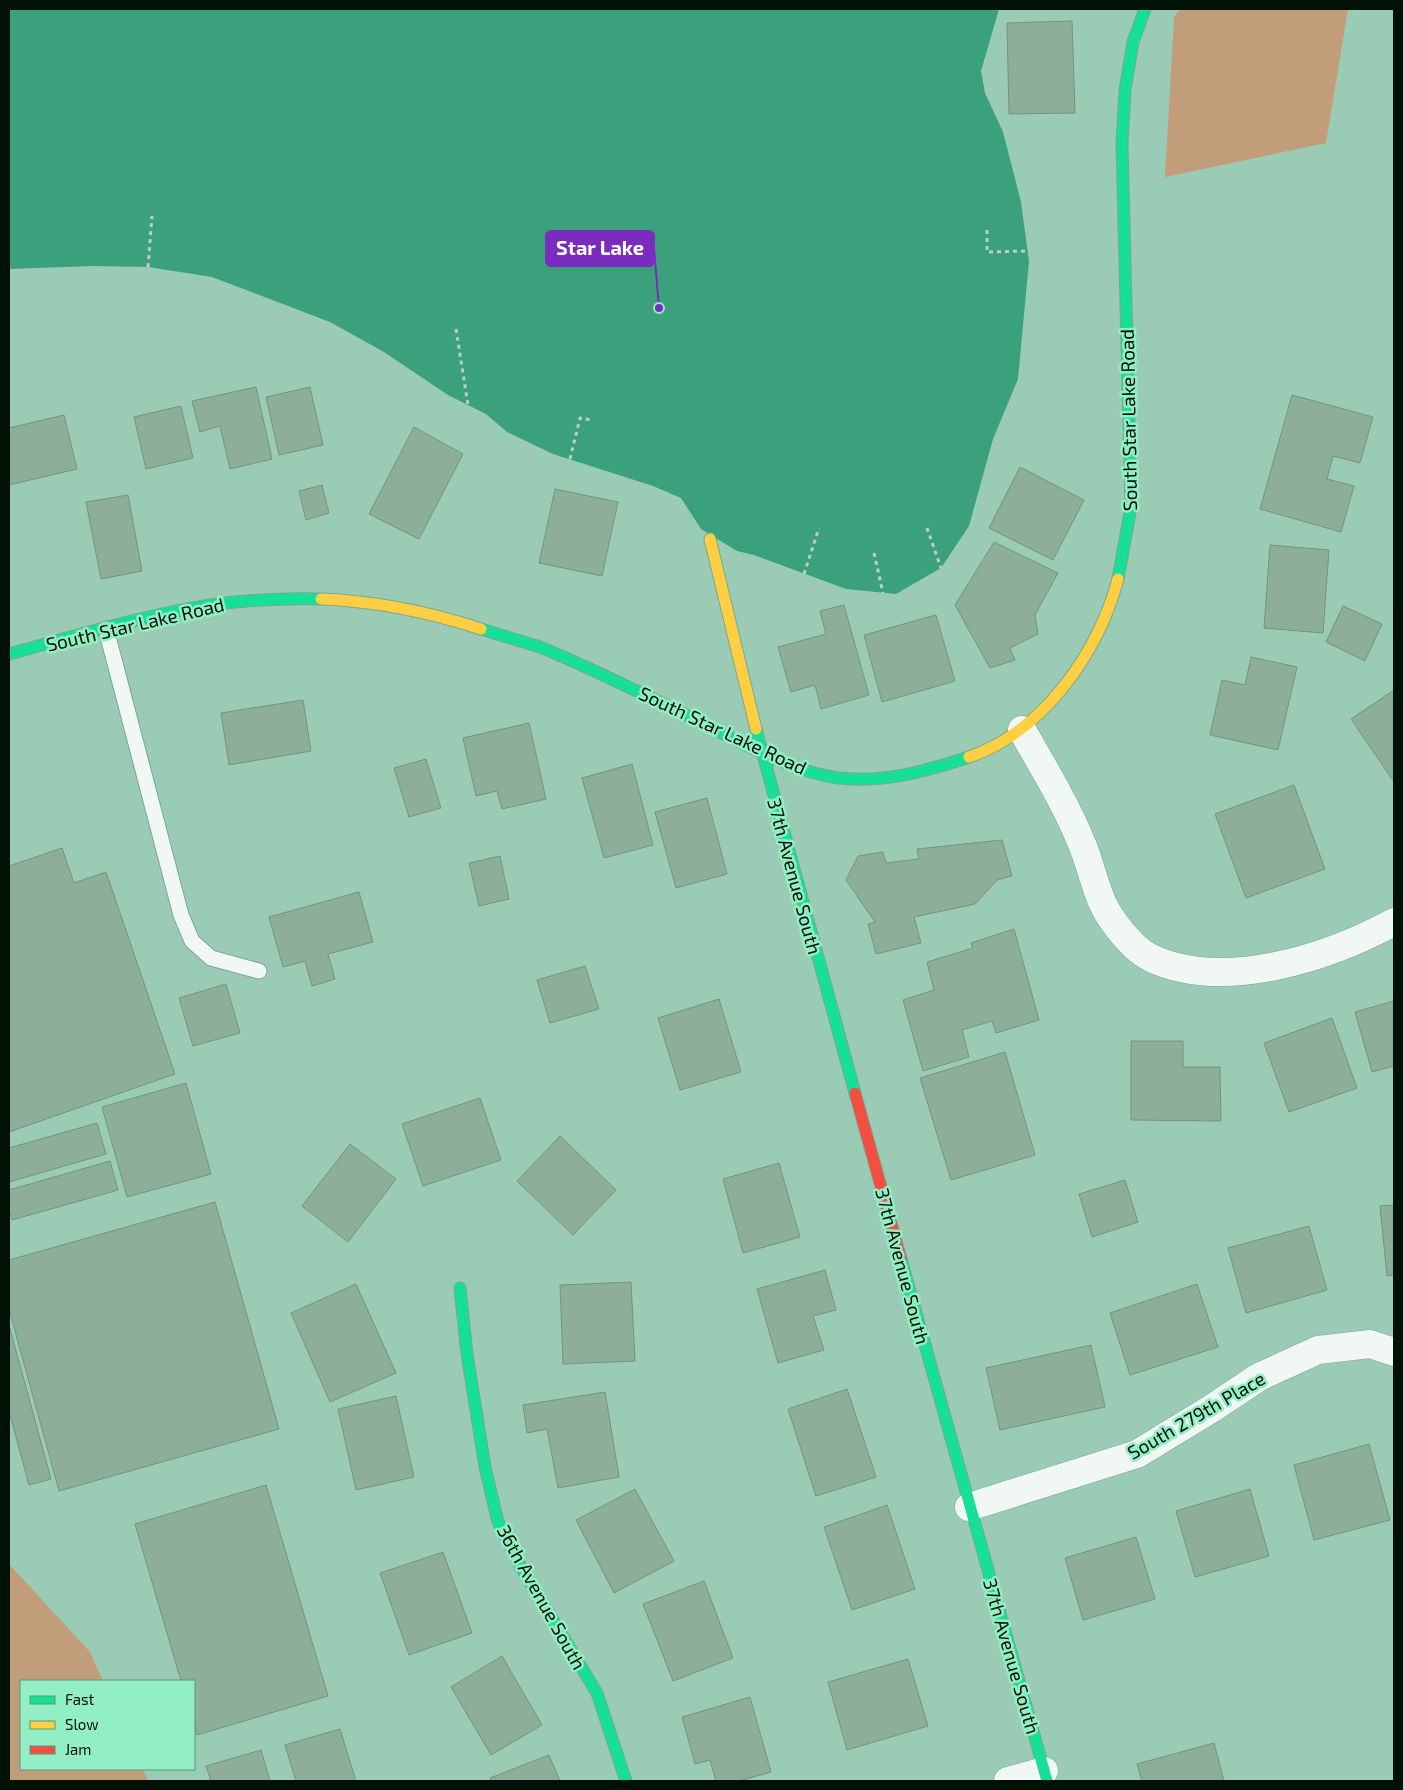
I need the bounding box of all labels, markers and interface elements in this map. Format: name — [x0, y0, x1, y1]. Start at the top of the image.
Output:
callout: Star Lake — [546, 231, 654, 266]
text: Star Lake — [556, 235, 644, 259]
street label: South Star Lake Road — [1115, 329, 1141, 511]
street label: South Star Lake Road — [44, 592, 226, 656]
street label: South Star Lake Road — [636, 681, 810, 779]
street label: 37th Avenue South — [763, 795, 827, 957]
street label: 37th Avenue South — [871, 1185, 935, 1347]
street label: South 279th Place — [1123, 1366, 1269, 1464]
street label: 36th Avenue South — [493, 1521, 591, 1673]
street label: 37th Avenue South — [979, 1576, 1045, 1736]
legend — [20, 1680, 195, 1770]
text: Fast — [65, 1690, 95, 1708]
text: Slow — [65, 1715, 99, 1733]
text: Jam — [65, 1740, 91, 1758]

